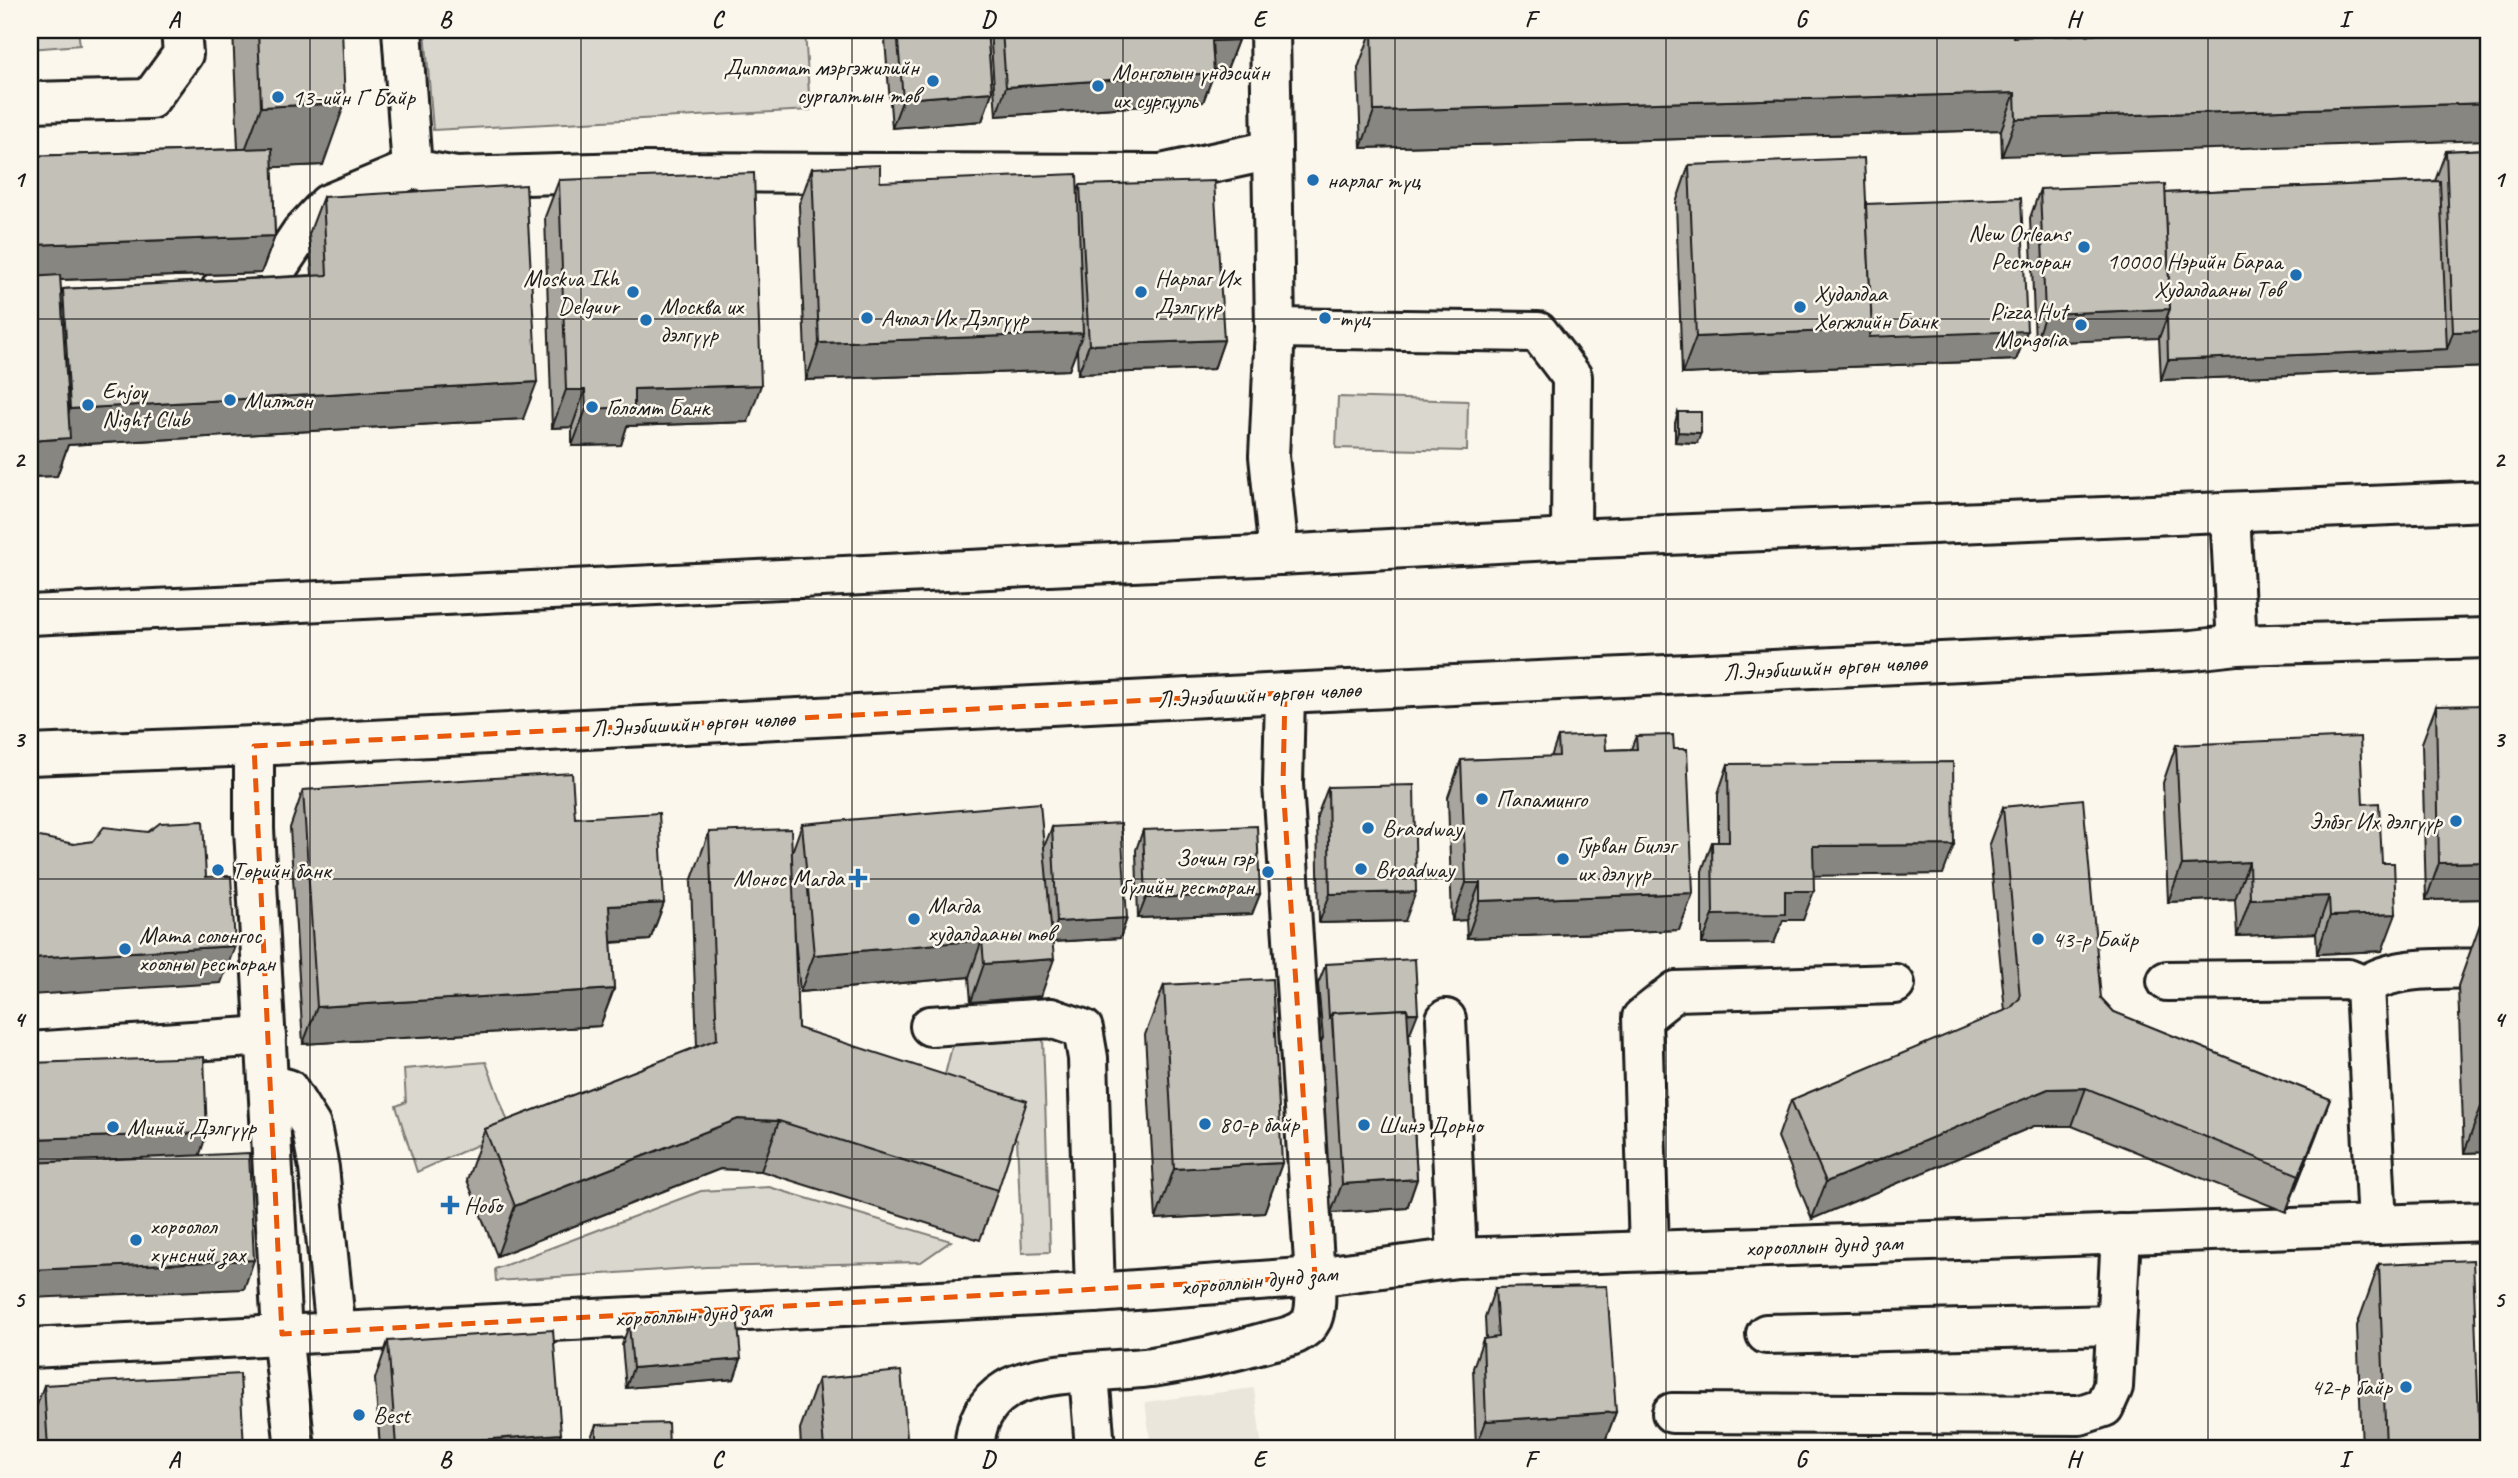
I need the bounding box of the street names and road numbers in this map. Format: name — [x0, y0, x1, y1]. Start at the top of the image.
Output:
street label: Л.Энэбишийн өргөн чөлөө — [1722, 647, 1929, 687]
street label: Л.Энэбишийн өргөн чөлөө — [1156, 674, 1363, 714]
street label: Л.Энэбишийн өргөн чөлөө — [590, 703, 797, 743]
street label: хорооллын дунд зам — [1745, 1227, 1904, 1263]
street label: хорооллын дунд зам — [1180, 1258, 1340, 1302]
street label: хорооллын дунд зам — [614, 1295, 773, 1333]

